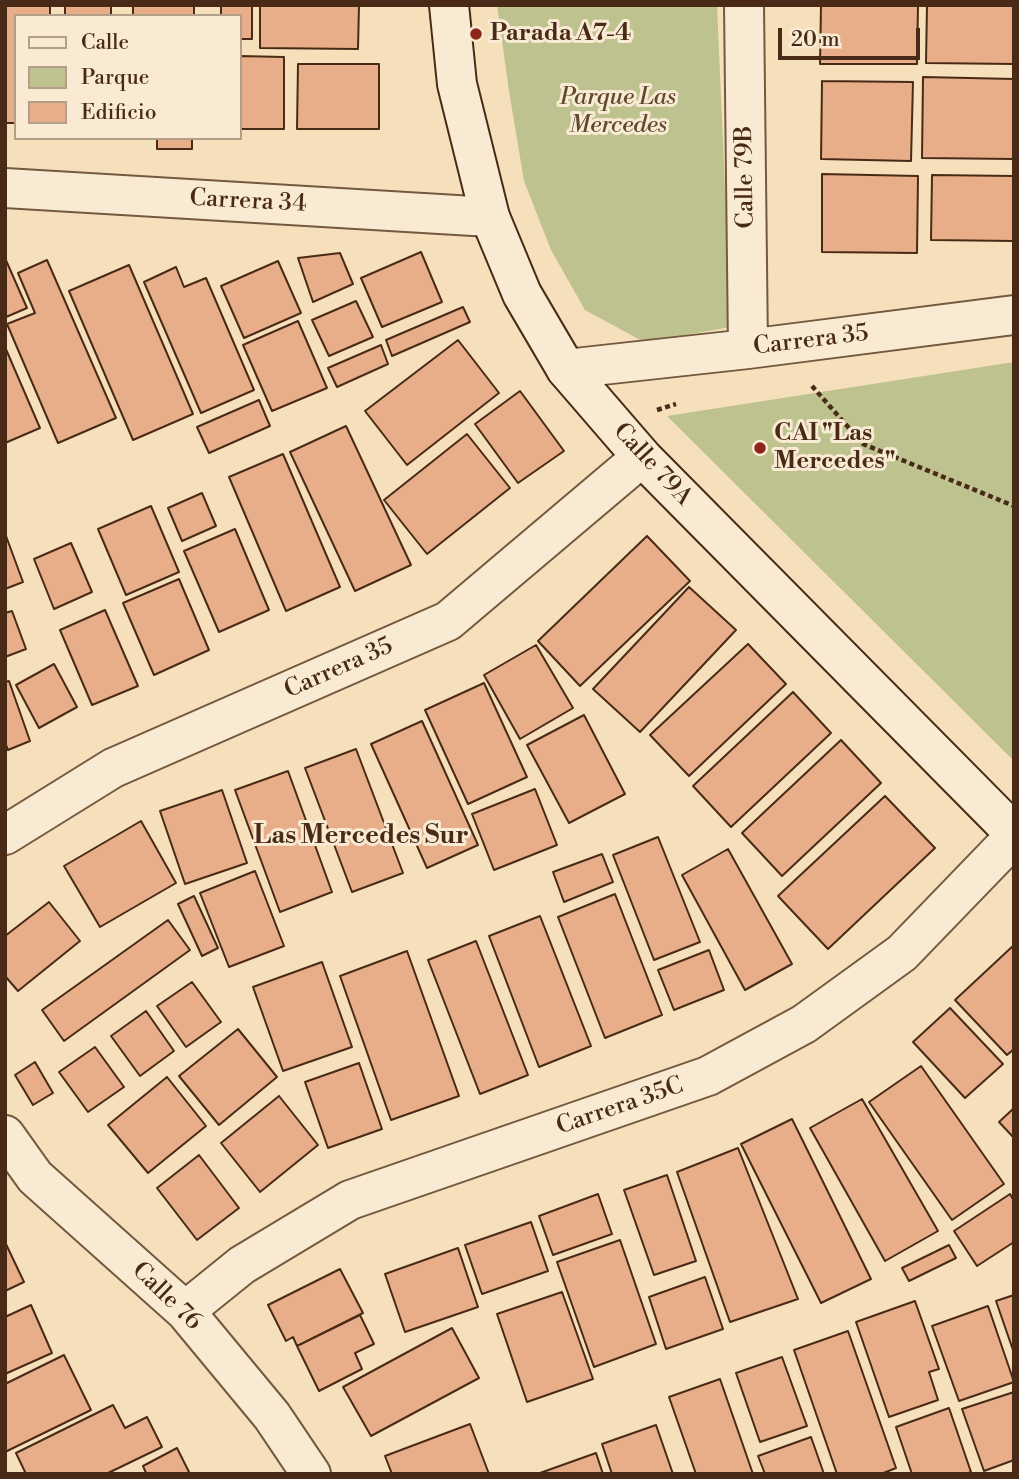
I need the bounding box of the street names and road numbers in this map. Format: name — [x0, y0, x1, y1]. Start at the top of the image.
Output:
street label: Calle 79B — [731, 125, 761, 229]
street label: Carrera 34 — [189, 185, 307, 219]
street label: Carrera 35 — [752, 320, 870, 362]
street label: Calle 79A — [606, 418, 698, 512]
street label: Carrera 35 — [280, 632, 398, 706]
street label: Carrera 35C — [553, 1072, 687, 1142]
street label: Calle 76 — [125, 1257, 207, 1337]

